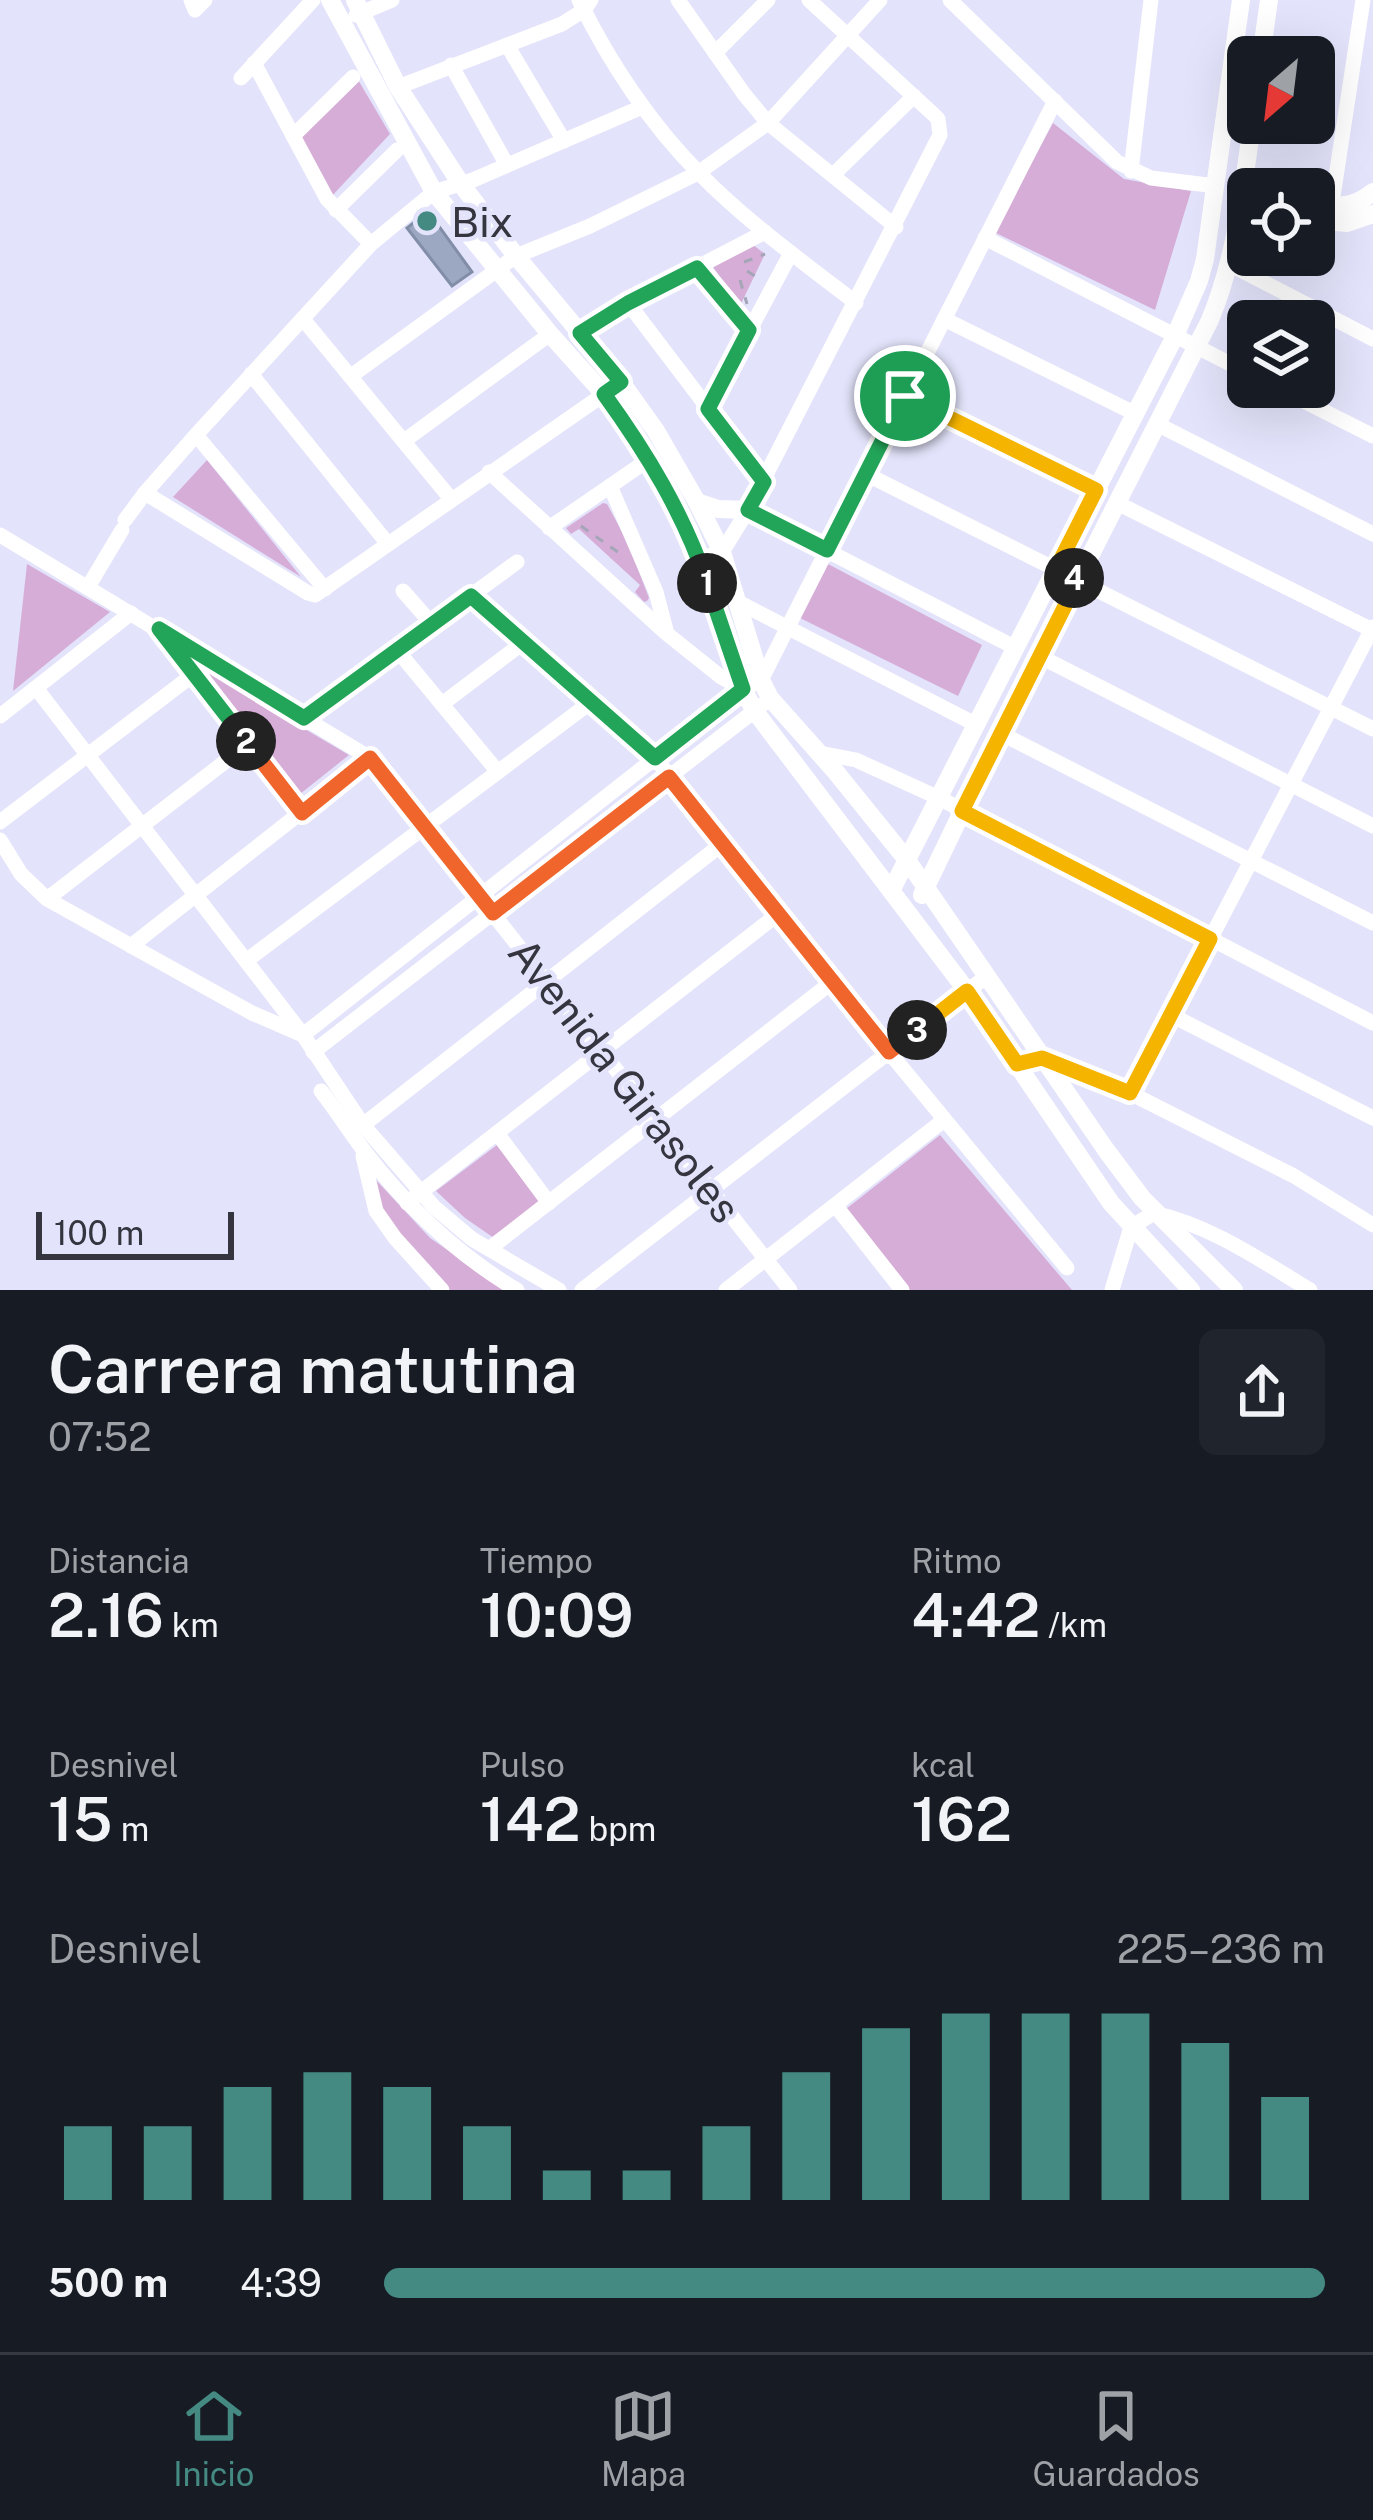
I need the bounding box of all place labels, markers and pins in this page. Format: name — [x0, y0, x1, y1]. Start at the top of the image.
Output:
place label: Bix — [451, 197, 513, 246]
marker: Bix — [414, 208, 440, 234]
pin — [854, 345, 956, 447]
pin: 4 — [1044, 548, 1104, 608]
pin: 1 — [677, 553, 737, 613]
pin: 2 — [216, 711, 276, 771]
pin: 3 — [887, 1000, 947, 1060]

